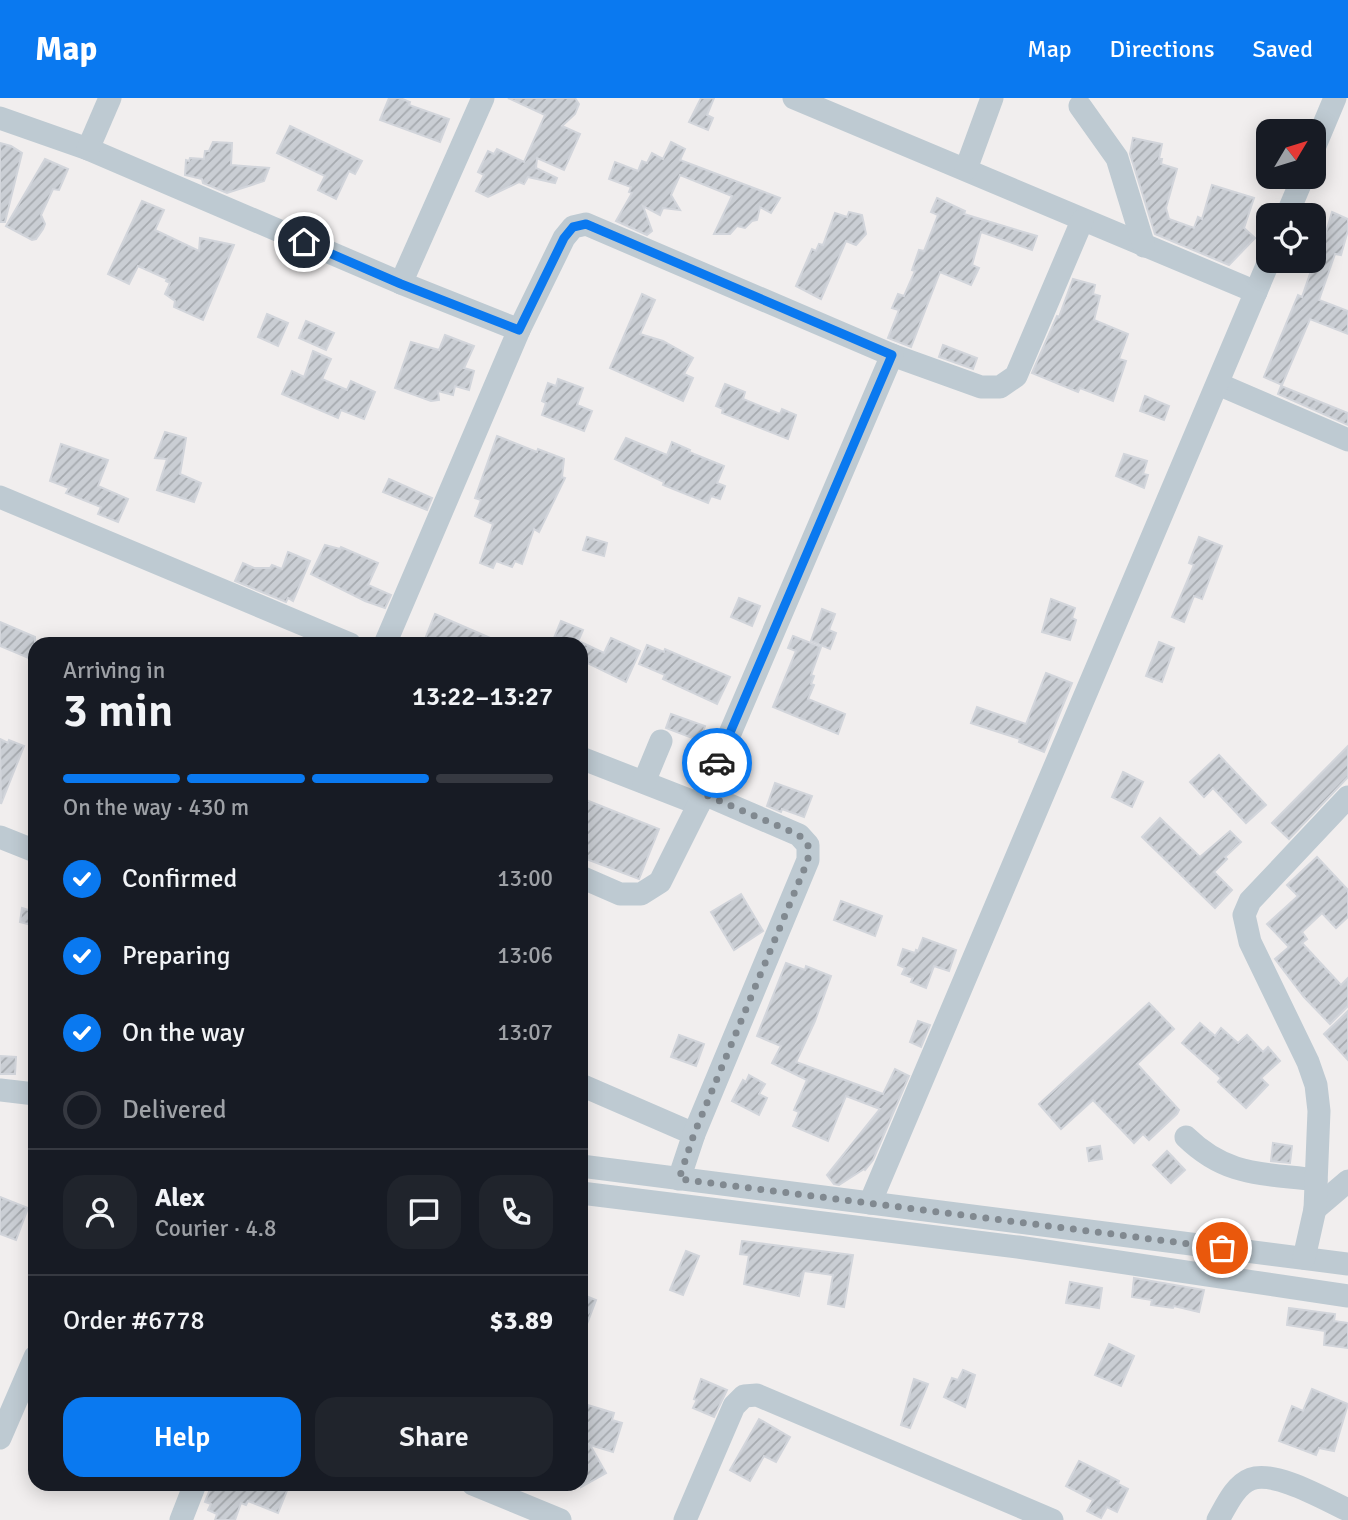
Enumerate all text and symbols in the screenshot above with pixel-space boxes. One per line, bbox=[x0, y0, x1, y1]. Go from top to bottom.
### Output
text: Map bbox=[35, 29, 97, 70]
text: Map bbox=[1027, 34, 1072, 64]
text: Directions bbox=[1110, 34, 1215, 64]
text: Saved bbox=[1253, 34, 1313, 64]
north arrow bbox=[1256, 119, 1326, 189]
map controls bbox=[1256, 119, 1326, 273]
button: locate bbox=[1256, 203, 1326, 273]
pin bbox=[274, 212, 334, 272]
icon: home bbox=[285, 223, 323, 261]
text: Arriving in bbox=[63, 656, 165, 685]
text: 13:22–13:27 bbox=[412, 681, 553, 713]
text: 3 min bbox=[63, 683, 173, 739]
courier bbox=[682, 728, 752, 798]
icon: car bbox=[698, 744, 736, 782]
text: On the way · 430 m bbox=[63, 793, 249, 822]
icon: check bbox=[63, 860, 101, 898]
text: Confirmed bbox=[122, 863, 237, 895]
text: 13:00 bbox=[497, 864, 553, 893]
icon: check bbox=[63, 937, 101, 975]
text: Preparing bbox=[122, 940, 230, 972]
text: 13:06 bbox=[497, 941, 553, 970]
icon: check bbox=[63, 1014, 101, 1052]
text: On the way bbox=[122, 1017, 245, 1049]
text: 13:07 bbox=[497, 1018, 553, 1047]
text: Delivered bbox=[122, 1094, 227, 1126]
button: person bbox=[63, 1175, 137, 1249]
button: chat bbox=[387, 1175, 461, 1249]
button: phone bbox=[479, 1175, 553, 1249]
text: Alex bbox=[155, 1182, 205, 1214]
text: Courier · 4.8 bbox=[155, 1214, 276, 1243]
pin bbox=[1192, 1218, 1252, 1278]
icon: bag bbox=[1203, 1229, 1241, 1267]
text: Order #6778 bbox=[63, 1305, 204, 1337]
text: $3.89 bbox=[489, 1305, 553, 1337]
button: Help bbox=[63, 1397, 301, 1477]
button: Share bbox=[315, 1397, 553, 1477]

